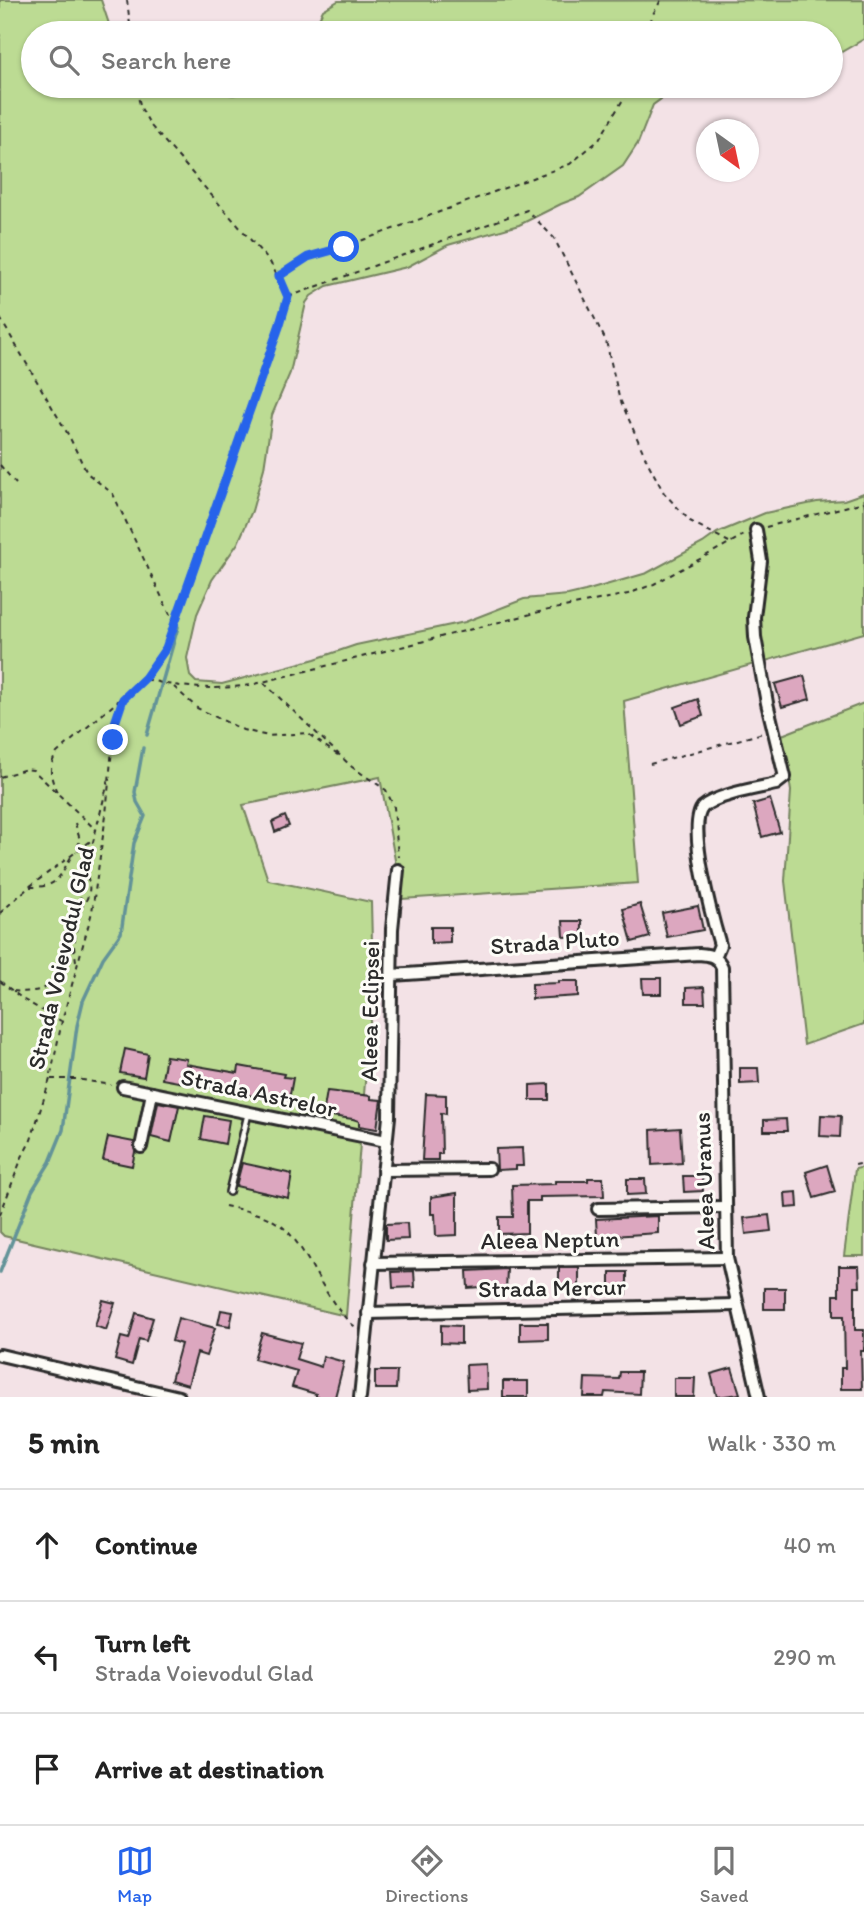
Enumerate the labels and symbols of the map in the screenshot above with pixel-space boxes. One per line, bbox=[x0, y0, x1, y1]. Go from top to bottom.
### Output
north arrow bbox=[696, 119, 759, 182]
route start bbox=[328, 231, 359, 262]
route end bbox=[97, 724, 128, 755]
street label: Strada Voievodul Glad bbox=[21, 843, 100, 1072]
street label: Strada Pluto bbox=[489, 923, 621, 960]
street label: Aleea Eclipsei bbox=[354, 940, 385, 1082]
street label: Strada Astrelor bbox=[179, 1062, 340, 1123]
street label: Aleea Uranus bbox=[687, 1112, 720, 1250]
street label: Aleea Neptun bbox=[480, 1224, 620, 1255]
street label: Strada Mercur bbox=[478, 1272, 627, 1303]

